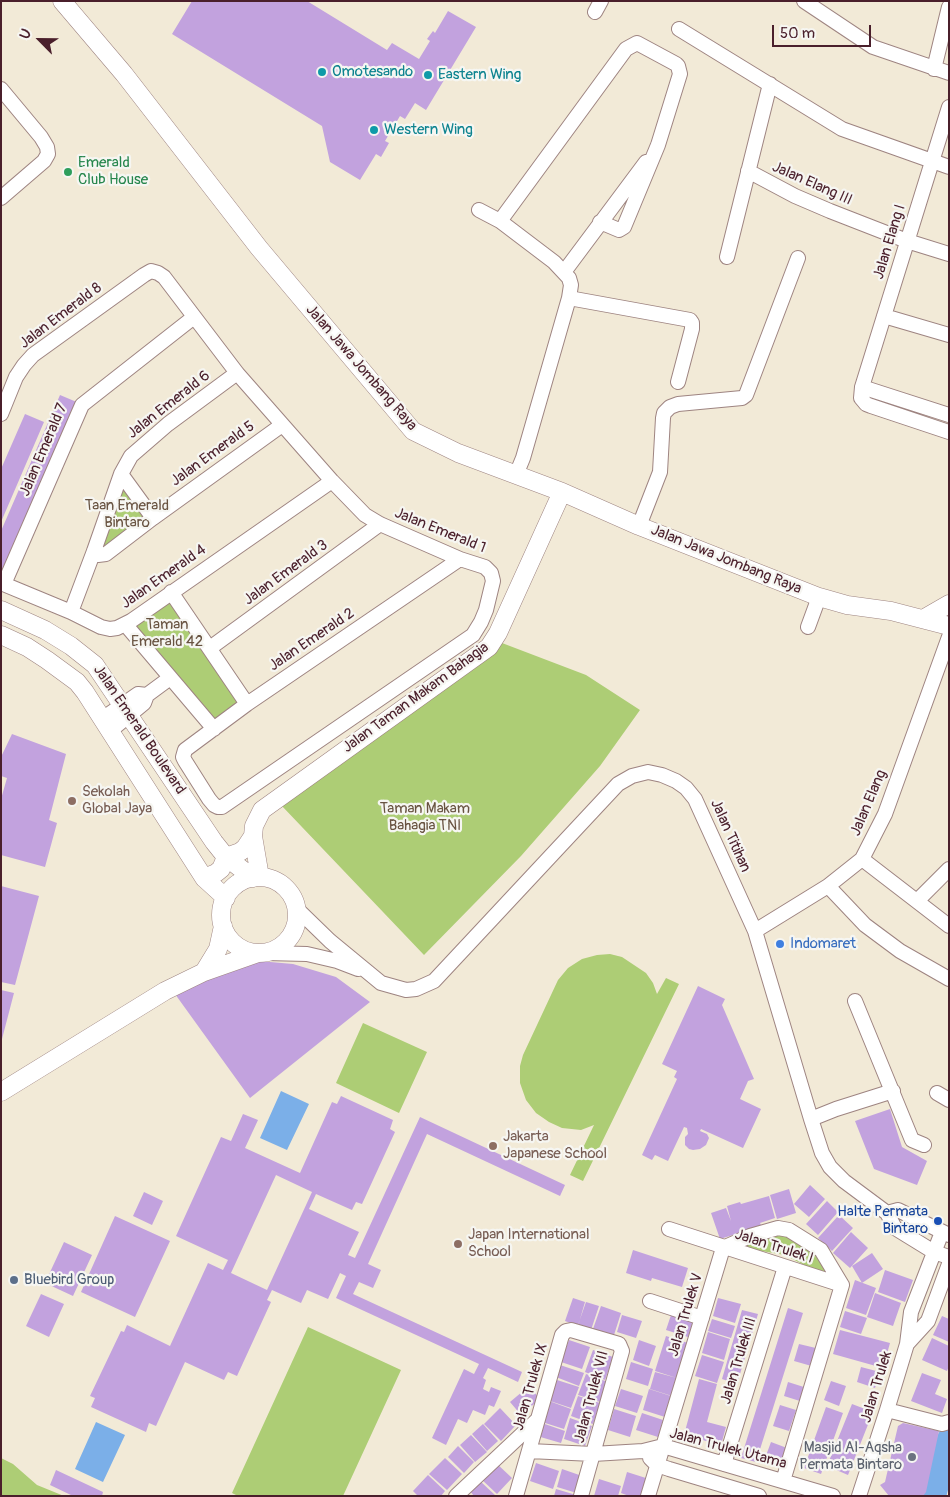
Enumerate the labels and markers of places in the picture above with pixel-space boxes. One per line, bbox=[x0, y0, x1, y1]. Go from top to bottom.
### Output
place label: Omotesando bbox=[332, 63, 413, 81]
marker: Omotesando bbox=[316, 66, 328, 78]
place label: Eastern Wing bbox=[438, 66, 521, 84]
marker: Eastern Wing bbox=[422, 69, 434, 81]
place label: Western Wing bbox=[384, 121, 473, 139]
marker: Western Wing bbox=[368, 124, 380, 136]
place label: Emerald Club House bbox=[78, 154, 148, 189]
marker: Emerald Club House bbox=[62, 166, 74, 178]
place label: Sekolah Global Jaya bbox=[82, 783, 152, 818]
marker: Sekolah Global Jaya bbox=[66, 795, 78, 807]
place label: Indomaret bbox=[790, 935, 856, 953]
marker: Indomaret bbox=[774, 938, 786, 950]
place label: Jakarta Japanese School bbox=[503, 1128, 607, 1163]
marker: Jakarta Japanese School bbox=[487, 1140, 499, 1152]
place label: Halte Permata Bintaro bbox=[837, 1203, 928, 1238]
marker: Halte Permata Bintaro bbox=[932, 1215, 944, 1227]
place label: Japan International School bbox=[468, 1226, 590, 1261]
marker: Japan International School bbox=[452, 1238, 464, 1250]
place label: Bluebird Group bbox=[24, 1271, 114, 1289]
marker: Bluebird Group bbox=[8, 1274, 20, 1286]
place label: Masjid Al-Aqsha Permata Bintaro bbox=[799, 1439, 902, 1474]
marker: Masjid Al-Aqsha Permata Bintaro bbox=[906, 1451, 918, 1463]

